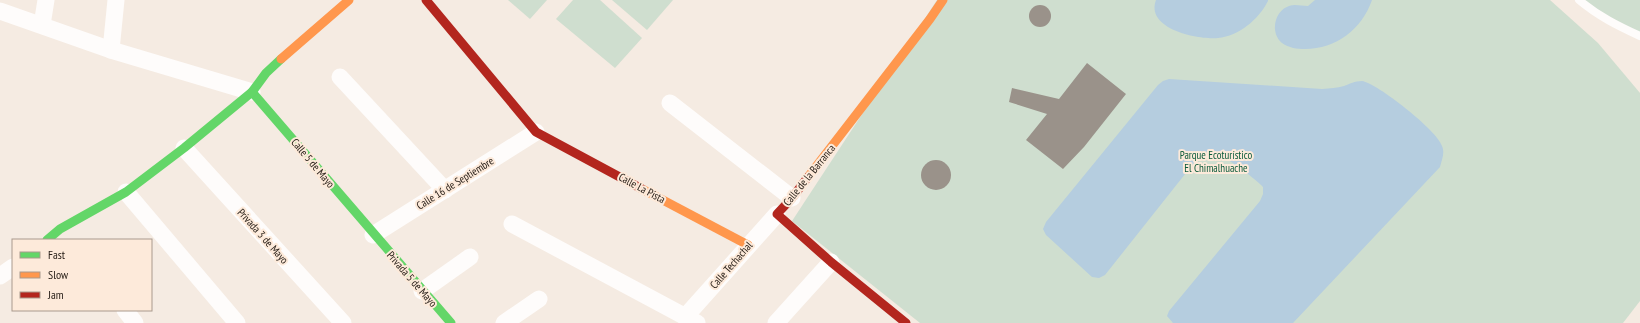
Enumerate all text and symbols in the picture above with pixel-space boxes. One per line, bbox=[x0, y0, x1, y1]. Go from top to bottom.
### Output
street label: Calle 5 de Mayo bbox=[288, 135, 338, 191]
street label: Calle de la Barranca bbox=[780, 141, 838, 209]
park label: Parque Ecoturístico El Chimalhuache bbox=[1180, 148, 1252, 175]
street label: Calle 16 de Septiembre bbox=[414, 153, 497, 212]
street label: Calle La Pista bbox=[616, 170, 668, 206]
street label: Privada 3 de Mayo bbox=[235, 206, 292, 267]
street label: Calle Techachal bbox=[707, 238, 756, 292]
legend bbox=[12, 239, 152, 311]
text: Fast bbox=[48, 247, 66, 262]
street label: Privada 5 de Mayo bbox=[384, 248, 440, 310]
text: Slow bbox=[48, 267, 69, 282]
text: Jam bbox=[47, 287, 64, 302]

